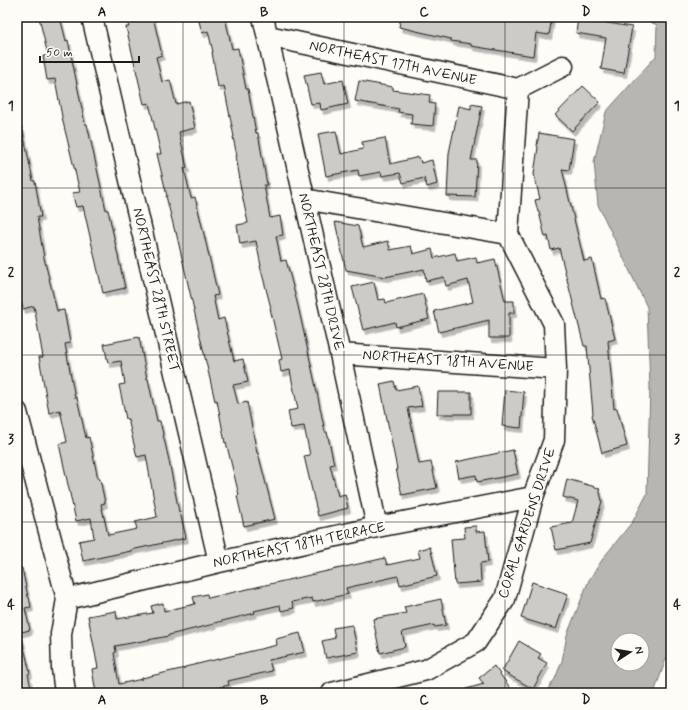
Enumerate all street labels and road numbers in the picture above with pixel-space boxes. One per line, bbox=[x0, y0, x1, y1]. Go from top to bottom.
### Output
street label: NORTHEAST 17TH AVENUE bbox=[308, 36, 478, 90]
street label: NORTHEAST 28TH DRIVE bbox=[294, 191, 348, 353]
street label: NORTHEAST 28TH STREET bbox=[128, 206, 184, 374]
street label: NORTHEAST 18TH AVENUE bbox=[362, 346, 534, 376]
street label: CORAL GARDENS DRIVE bbox=[494, 445, 560, 601]
street label: NORTHEAST 18TH TERRACE bbox=[211, 518, 387, 572]

